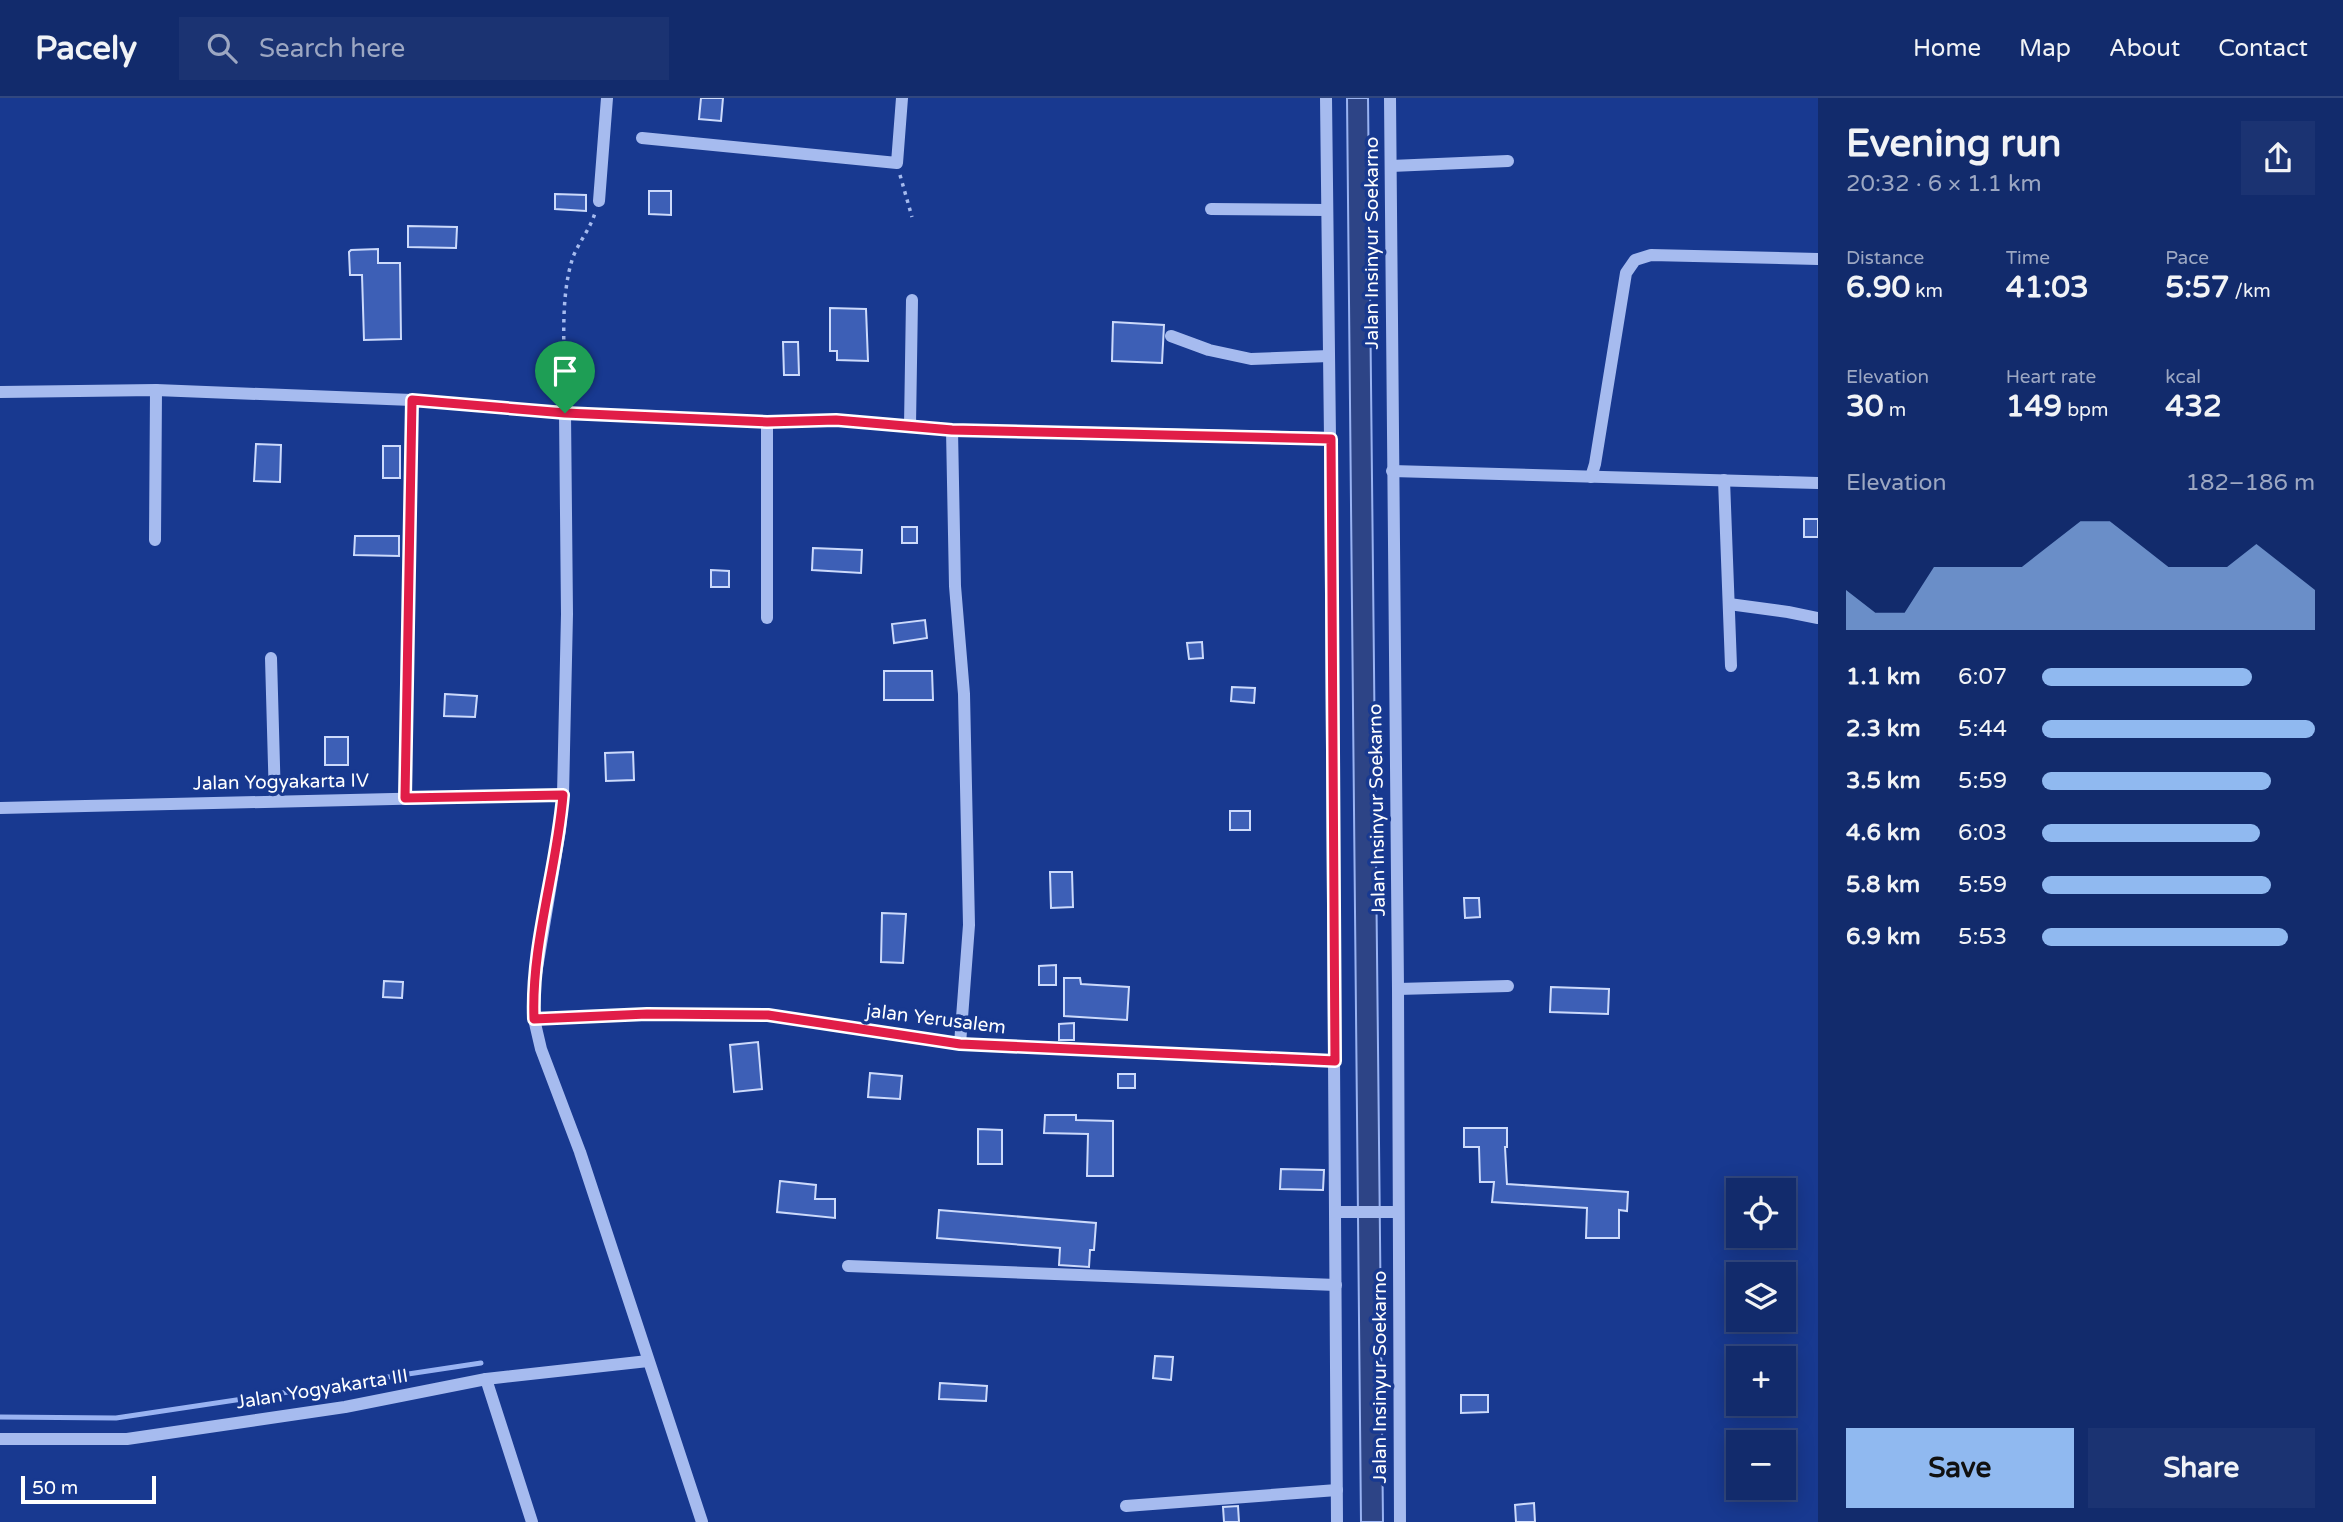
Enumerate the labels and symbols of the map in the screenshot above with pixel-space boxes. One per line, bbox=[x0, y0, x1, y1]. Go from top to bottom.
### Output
street label: Jalan Insinyur Soekarno bbox=[1361, 137, 1383, 349]
pin bbox=[535, 341, 595, 413]
street label: Jalan Insinyur Soekarno bbox=[1364, 703, 1390, 917]
street label: Jalan Yogyakarta IV bbox=[193, 769, 369, 795]
street label: jalan Yerusalem bbox=[864, 999, 1007, 1038]
street label: Jalan Insinyur Soekarno bbox=[1369, 1271, 1391, 1483]
street label: Jalan Yogyakarta III bbox=[234, 1365, 410, 1413]
scale bar bbox=[21, 1473, 156, 1505]

